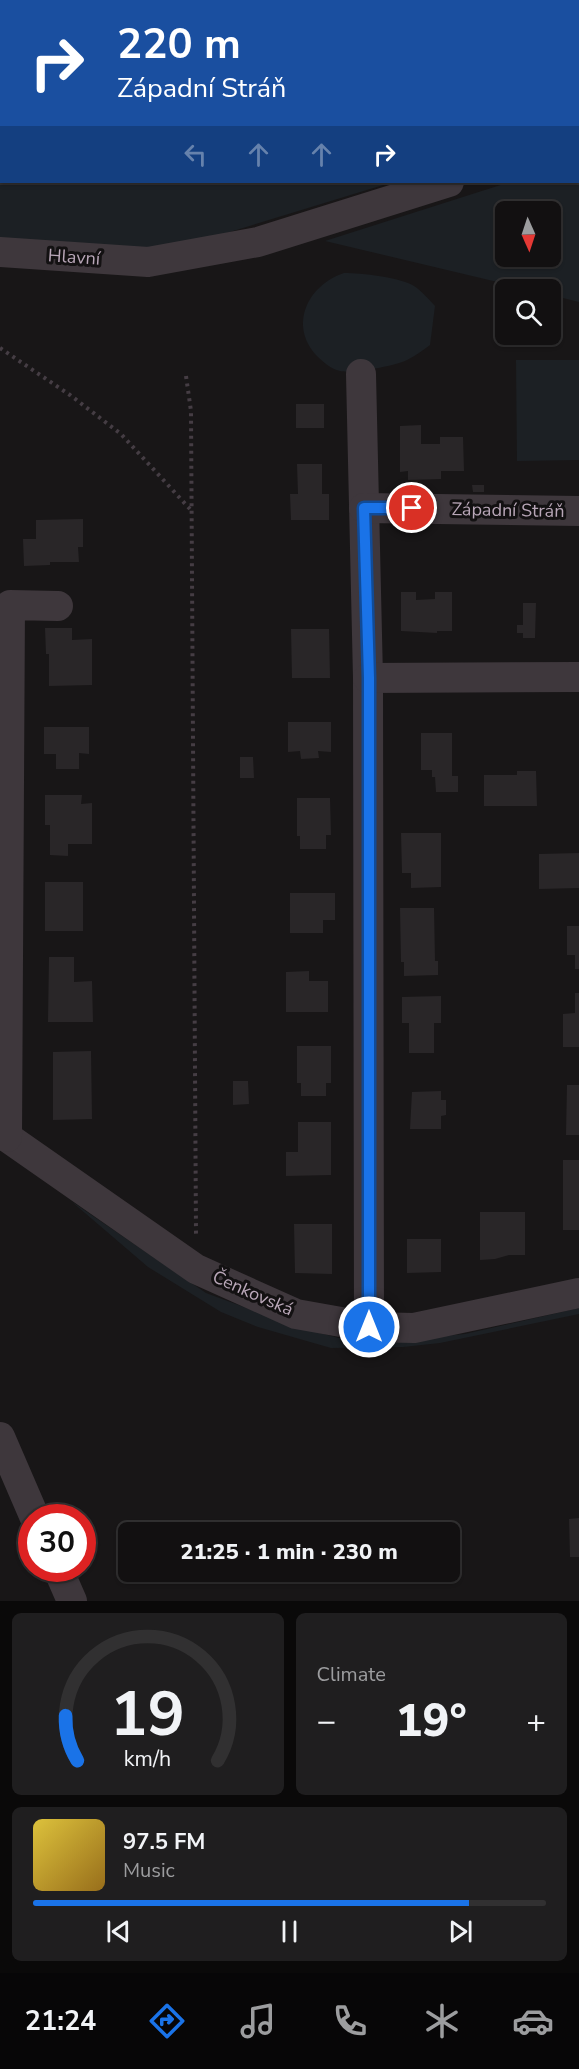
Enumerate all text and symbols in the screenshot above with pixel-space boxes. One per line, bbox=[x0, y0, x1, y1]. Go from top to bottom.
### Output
text: 220 m bbox=[117, 16, 241, 73]
icon: right bbox=[18, 24, 96, 102]
text: Západní Stráň bbox=[117, 70, 286, 107]
icon: left bbox=[179, 138, 212, 171]
icon: ahead bbox=[242, 138, 275, 171]
icon: ahead bbox=[305, 138, 338, 171]
icon: right bbox=[368, 138, 401, 171]
north arrow bbox=[495, 201, 561, 267]
map controls bbox=[495, 201, 561, 345]
street label: Hlavní bbox=[47, 243, 102, 271]
button: search bbox=[495, 279, 561, 345]
pin bbox=[386, 482, 437, 533]
icon: arrive bbox=[395, 491, 428, 524]
street label: Západní Stráň bbox=[451, 497, 565, 523]
street label: Čenkovská bbox=[209, 1265, 297, 1321]
position arrow bbox=[337, 1295, 401, 1359]
speed limit sign: 30 bbox=[18, 1504, 96, 1582]
text: 21:25 · 1 min · 230 m bbox=[180, 1537, 398, 1567]
text: Climate bbox=[317, 1661, 386, 1688]
text: 19 bbox=[110, 1672, 185, 1757]
text: 19° bbox=[396, 1691, 467, 1752]
text: − bbox=[317, 1699, 336, 1744]
text: + bbox=[526, 1699, 546, 1744]
text: km/h bbox=[124, 1744, 171, 1774]
text: 97.5 FM bbox=[123, 1827, 205, 1857]
text: Music bbox=[123, 1857, 175, 1884]
icon: previous bbox=[102, 1915, 135, 1948]
icon: pause bbox=[273, 1915, 306, 1948]
icon: next bbox=[444, 1915, 477, 1948]
icon: directions bbox=[146, 2000, 188, 2042]
icon: music bbox=[237, 2000, 279, 2042]
icon: phone bbox=[329, 2000, 371, 2042]
icon: climate bbox=[421, 2000, 463, 2042]
icon: car bbox=[512, 2000, 554, 2042]
text: 21:24 bbox=[25, 2003, 96, 2040]

